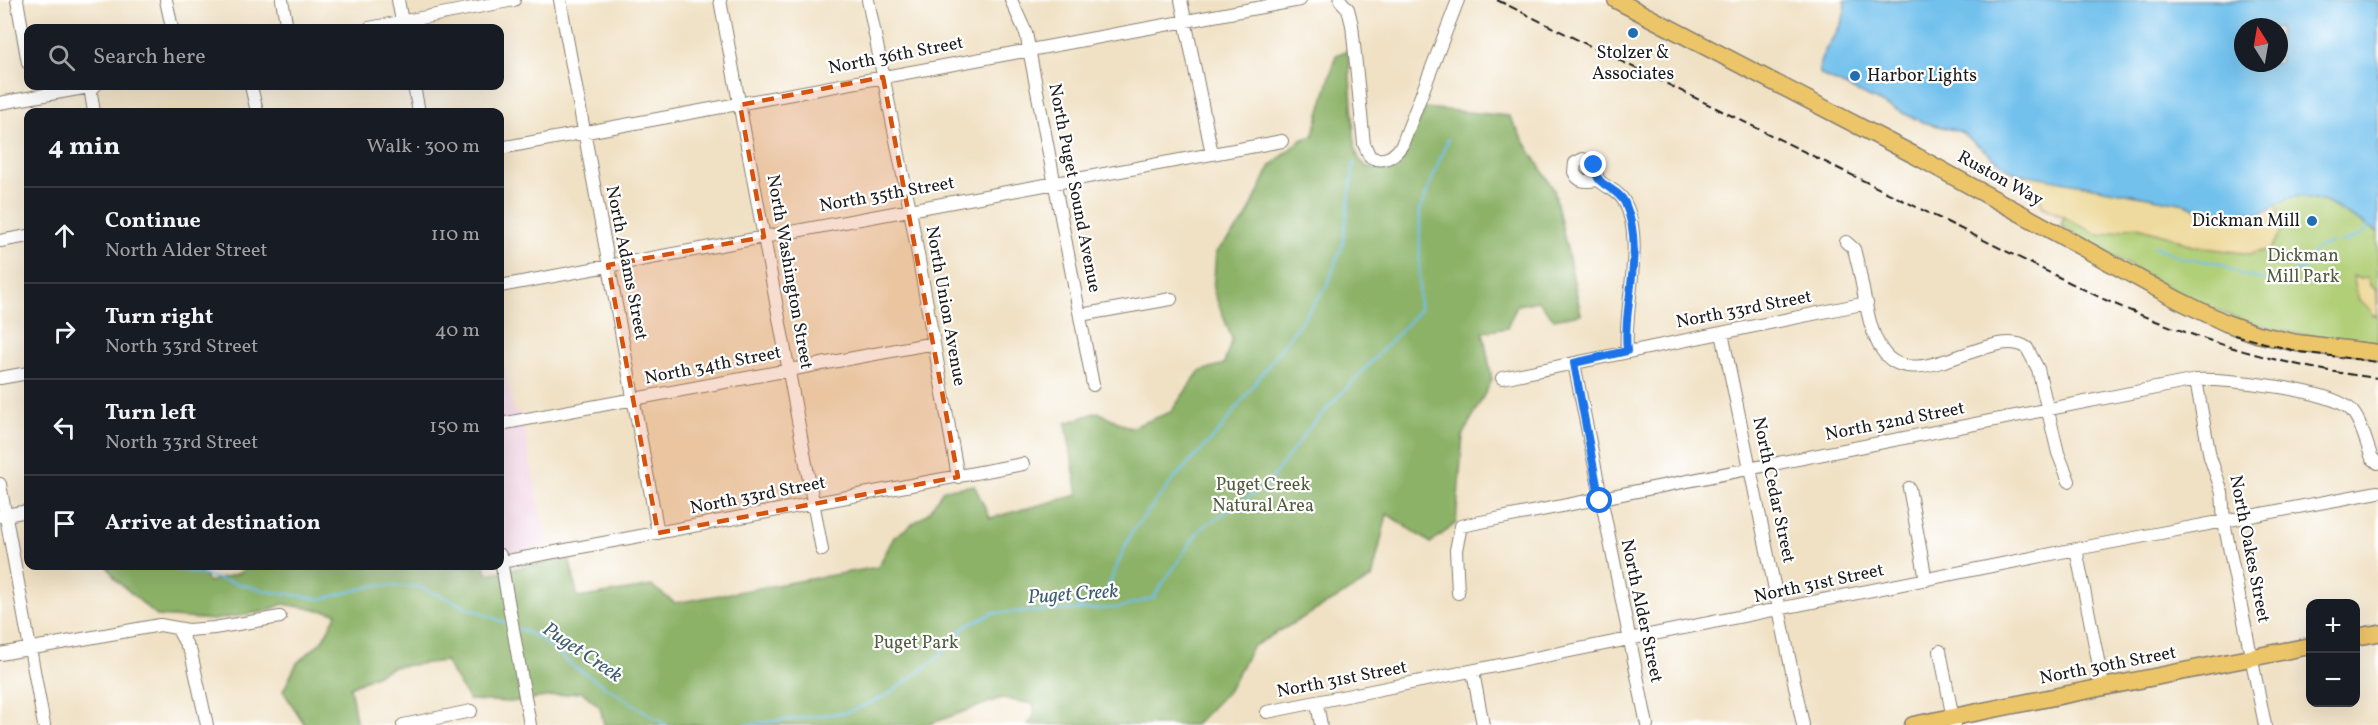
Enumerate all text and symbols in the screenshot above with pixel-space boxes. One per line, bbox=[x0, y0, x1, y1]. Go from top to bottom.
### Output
north arrow bbox=[2234, 18, 2288, 72]
search box bbox=[24, 24, 504, 90]
marker: Stolzer & Associates bbox=[1626, 26, 1640, 40]
street label: North 36th Street bbox=[826, 31, 966, 81]
icon: search bbox=[45, 41, 78, 74]
place label: Stolzer & Associates bbox=[1592, 41, 1674, 87]
text: Search here bbox=[93, 42, 206, 73]
place label: Harbor Lights bbox=[1867, 64, 1977, 89]
marker: Harbor Lights bbox=[1848, 69, 1862, 83]
street label: North Puget Sound Avenue bbox=[1041, 81, 1107, 295]
text: 4 min bbox=[48, 129, 120, 165]
text: Walk · 300 m bbox=[367, 133, 480, 161]
street label: Ruston Way bbox=[1953, 145, 2048, 213]
route end bbox=[1580, 151, 1606, 177]
street label: North 35th Street bbox=[817, 171, 957, 219]
street label: North Washington Street bbox=[760, 173, 818, 371]
street label: North Adams Street bbox=[599, 184, 653, 342]
text: Continue bbox=[105, 206, 201, 237]
place label: Dickman Mill bbox=[2192, 209, 2300, 234]
marker: Dickman Mill bbox=[2305, 214, 2319, 228]
icon: ahead bbox=[48, 219, 81, 252]
text: 110 m bbox=[431, 221, 480, 249]
street label: North Union Avenue bbox=[919, 224, 971, 388]
text: North Alder Street bbox=[105, 237, 267, 265]
park label: Dickman Mill Park bbox=[2266, 244, 2340, 290]
street label: North 33rd Street bbox=[1674, 285, 1814, 335]
text: Turn right bbox=[105, 302, 213, 333]
icon: right bbox=[48, 315, 81, 348]
text: 40 m bbox=[435, 317, 480, 345]
text: North 33rd Street bbox=[105, 333, 258, 361]
street label: North 34th Street bbox=[642, 340, 784, 392]
street label: North 32nd Street bbox=[1823, 396, 1967, 448]
text: Turn left bbox=[105, 398, 196, 429]
icon: left bbox=[48, 411, 81, 444]
text: 150 m bbox=[429, 413, 480, 441]
street label: North Cedar Street bbox=[1745, 415, 1801, 565]
text: North 33rd Street bbox=[105, 429, 258, 457]
street label: North 33rd Street bbox=[688, 471, 828, 521]
park label: Puget Creek Natural Area bbox=[1212, 473, 1314, 519]
street label: North Oakes Street bbox=[2222, 473, 2276, 625]
route start bbox=[1586, 487, 1612, 513]
icon: arrive bbox=[48, 507, 81, 540]
text: Arrive at destination bbox=[105, 508, 321, 539]
street label: North Alder Street bbox=[1614, 537, 1668, 685]
street label: North 31st Street bbox=[1752, 558, 1886, 610]
water label: Puget Creek bbox=[1027, 578, 1119, 612]
map controls bbox=[2306, 599, 2360, 707]
button: + bbox=[2306, 599, 2360, 653]
water label: Puget Creek bbox=[536, 616, 628, 690]
park label: Puget Park bbox=[873, 631, 959, 656]
street label: North 30th Street bbox=[2038, 641, 2178, 691]
button: − bbox=[2306, 653, 2360, 707]
street label: North 31st Street bbox=[1275, 655, 1409, 705]

